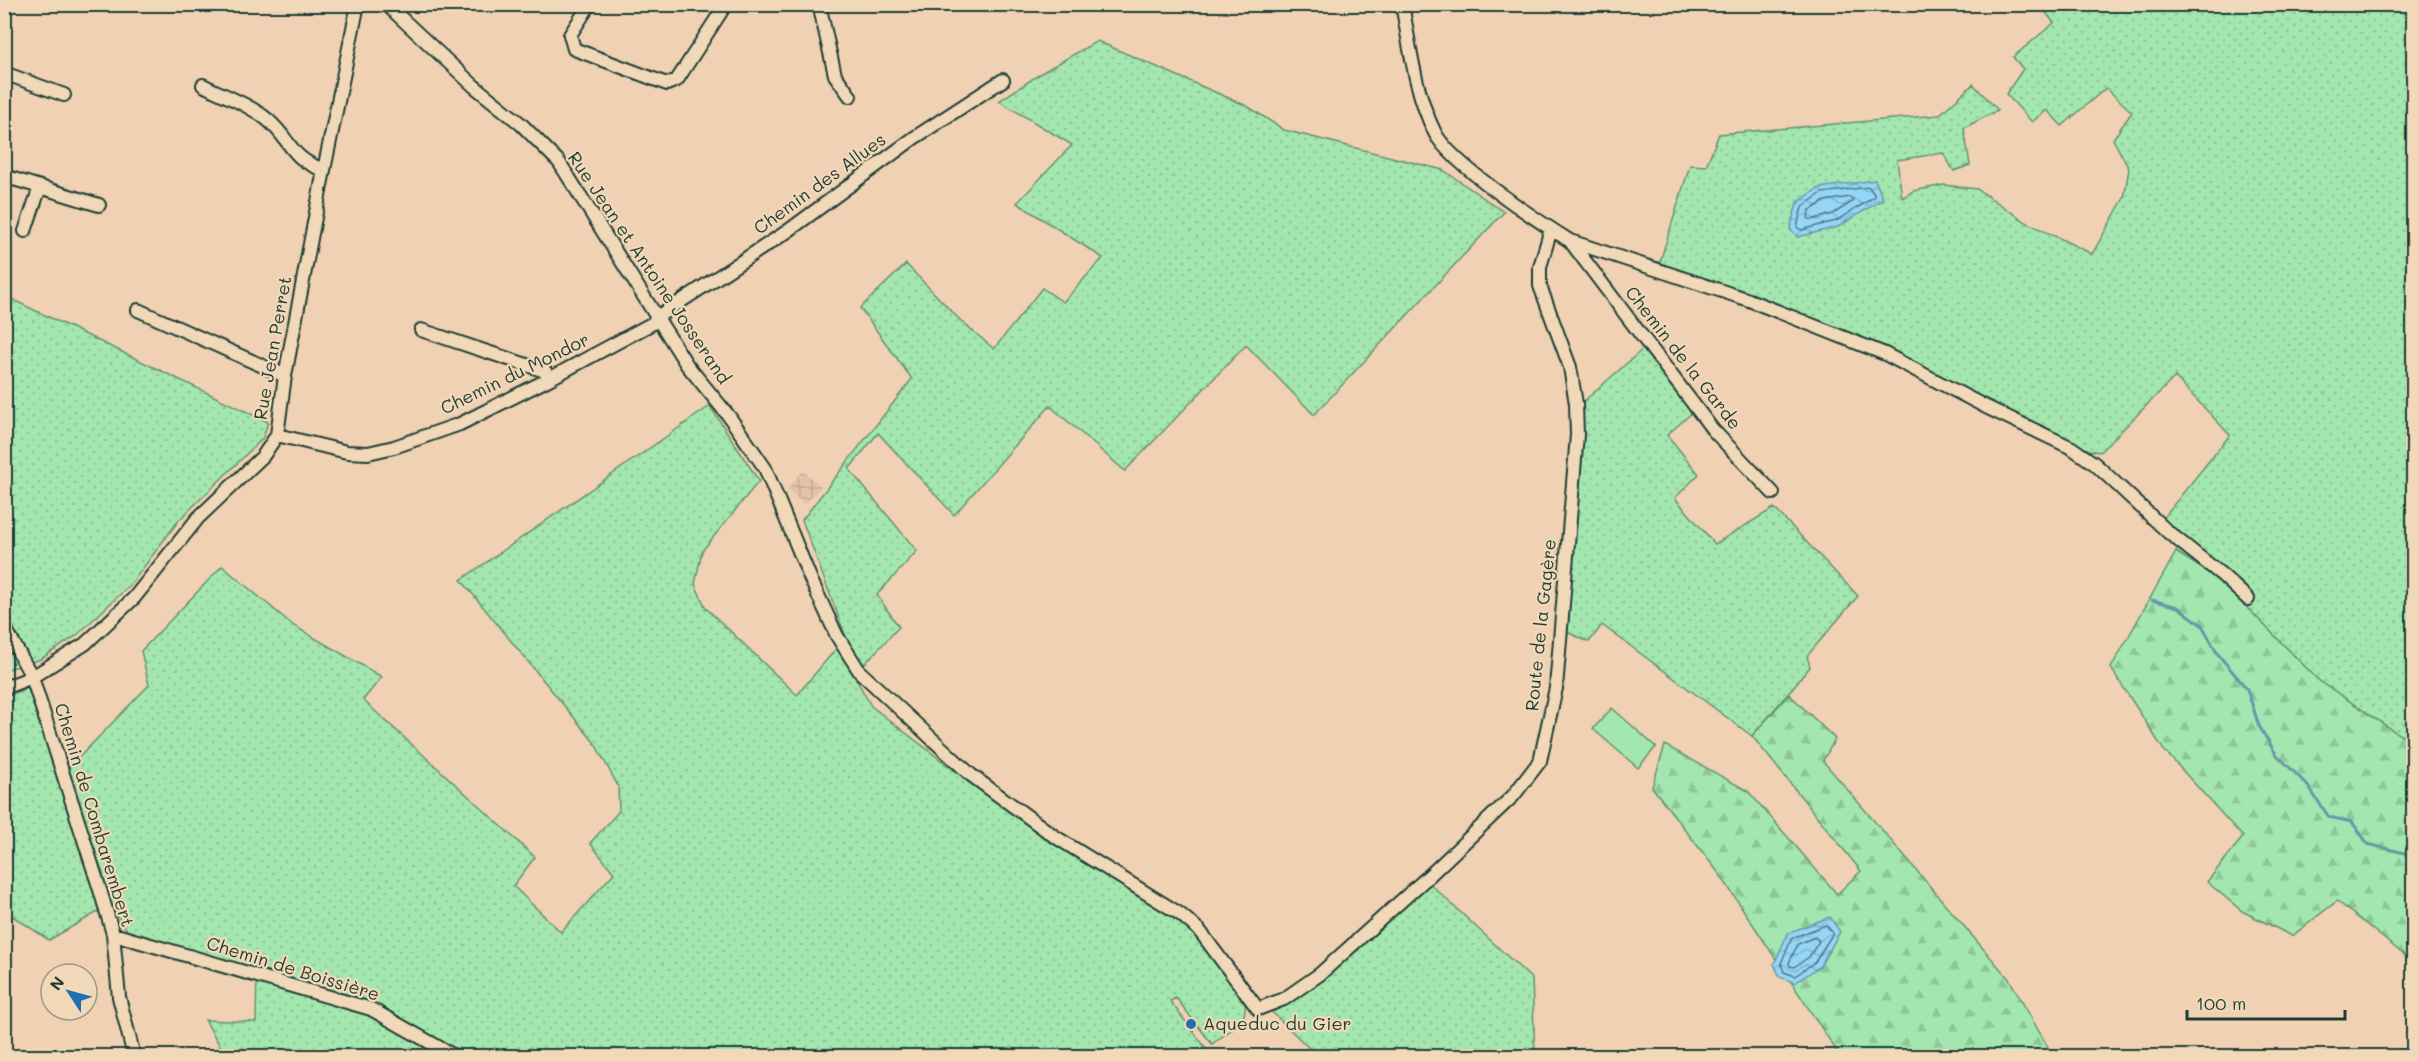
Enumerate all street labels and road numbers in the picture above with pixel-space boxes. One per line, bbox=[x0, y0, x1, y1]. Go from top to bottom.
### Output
street label: Chemin des Allues bbox=[748, 127, 890, 239]
street label: Rue Jean et Antoine Josserand bbox=[563, 147, 737, 388]
street label: Rue Jean Perret bbox=[248, 274, 296, 422]
street label: Chemin de la Garde bbox=[1620, 281, 1747, 434]
street label: Chemin du Mondor bbox=[436, 327, 593, 420]
street label: Route de la Gagère bbox=[1519, 538, 1561, 712]
street label: Chemin de Combarembert bbox=[49, 700, 140, 929]
street label: Chemin de Boissière bbox=[204, 930, 383, 1006]

